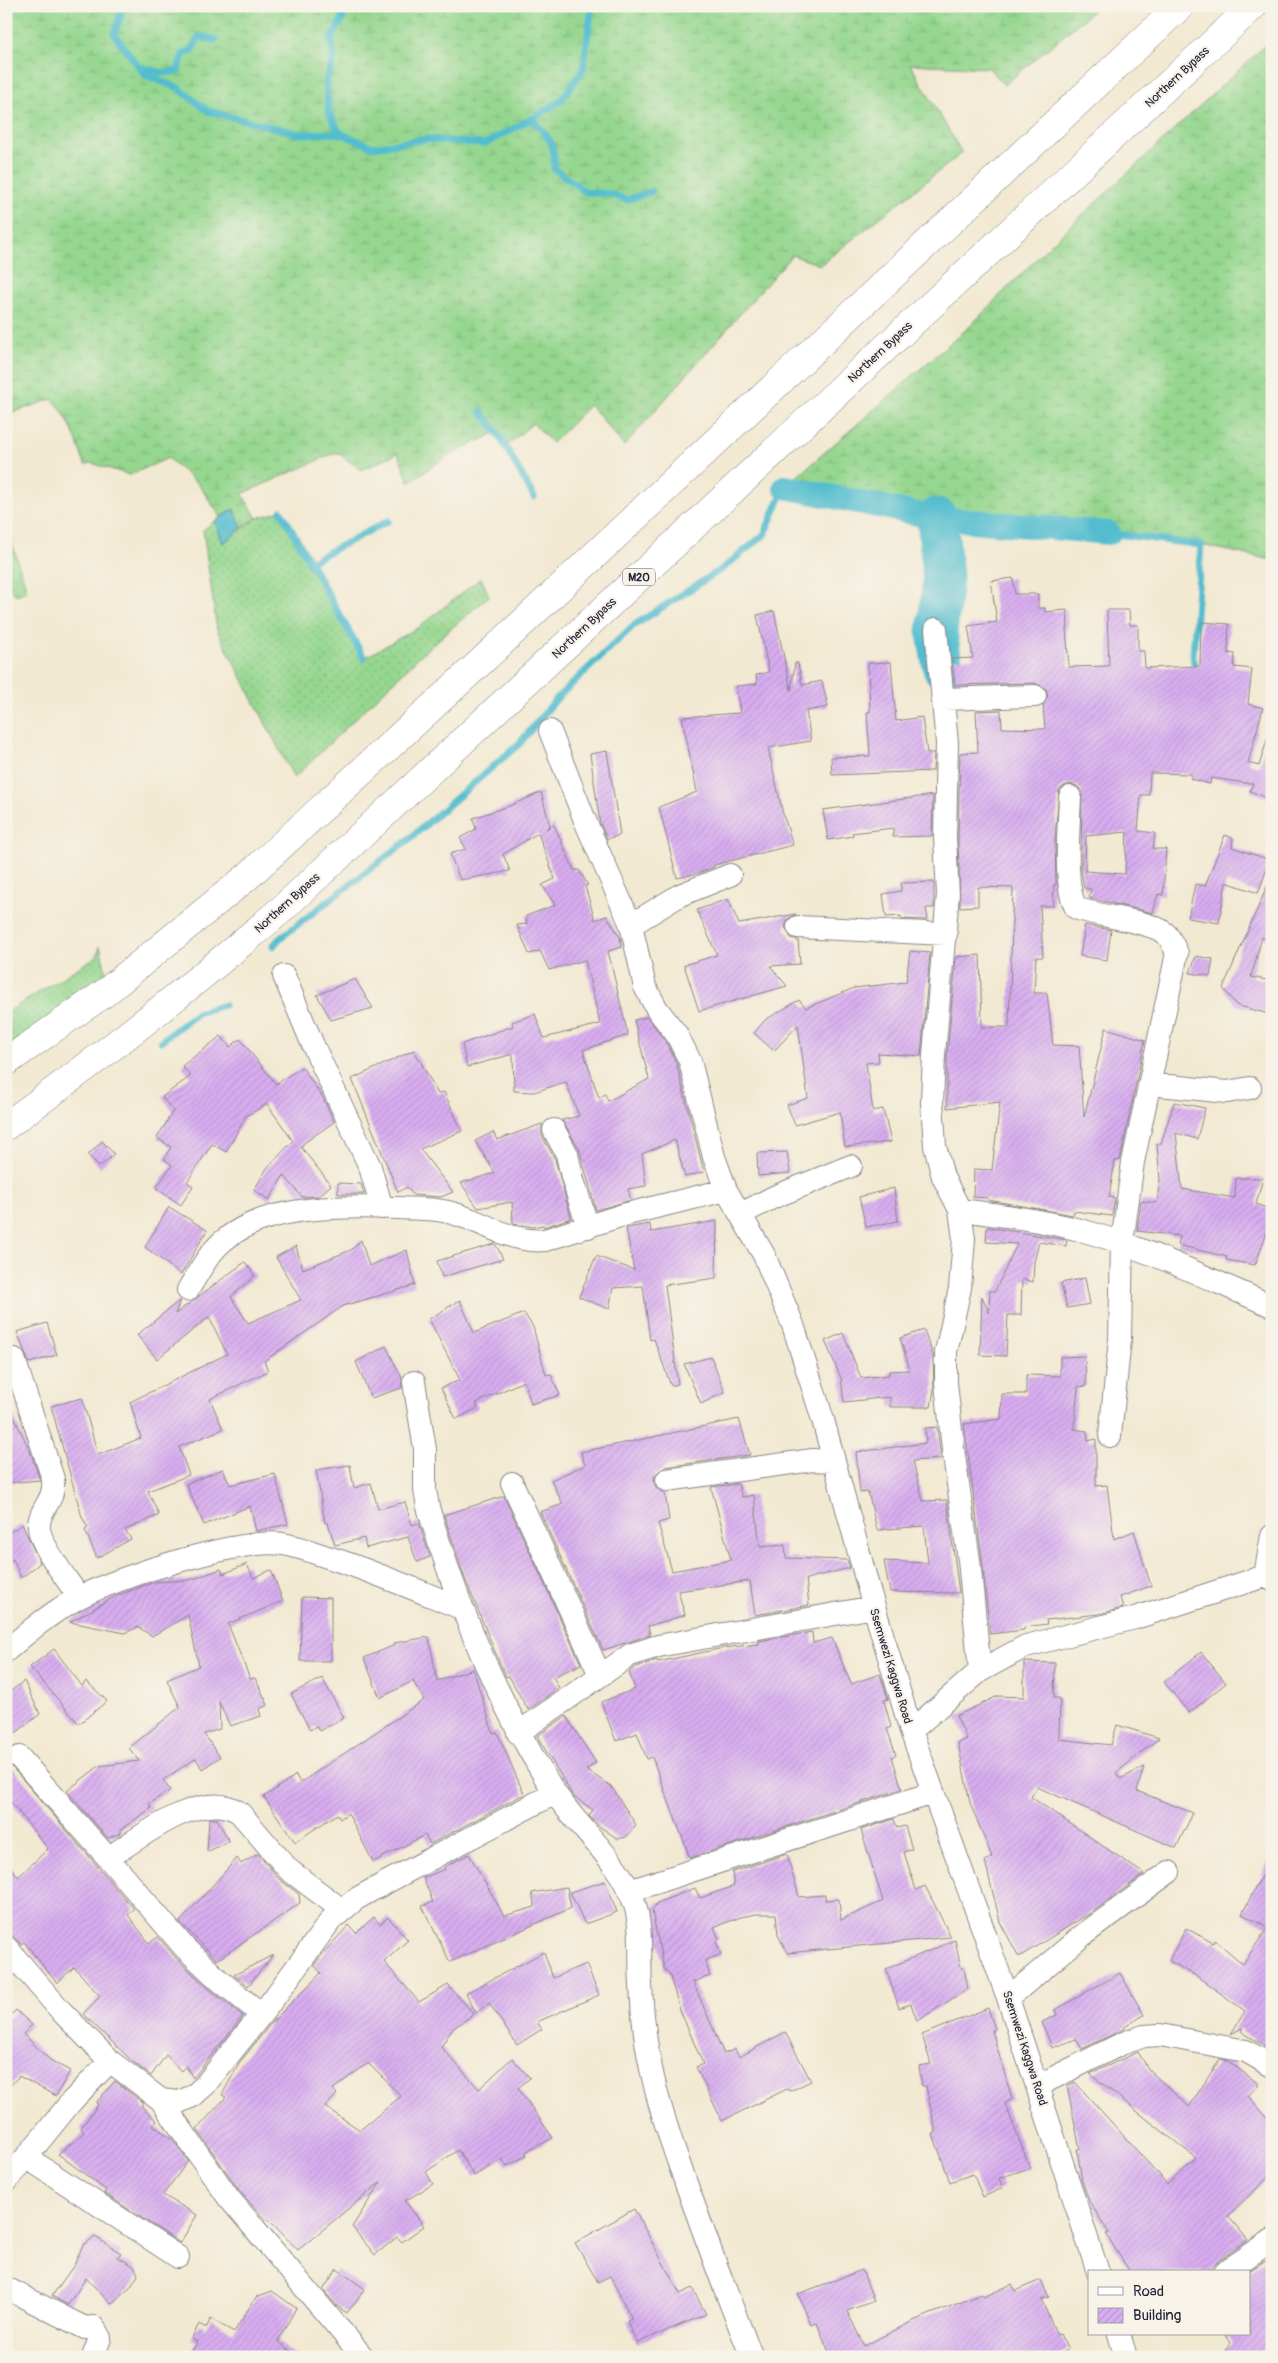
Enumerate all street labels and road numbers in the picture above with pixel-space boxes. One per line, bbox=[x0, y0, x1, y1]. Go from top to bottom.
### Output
street label: Northern Bypass bbox=[1142, 43, 1213, 111]
street label: Northern Bypass bbox=[845, 318, 916, 386]
road number: M20 bbox=[623, 568, 655, 586]
street label: Northern Bypass bbox=[549, 594, 620, 662]
street label: Northern Bypass bbox=[252, 870, 324, 937]
street label: Ssemwezi Kaggwa Road bbox=[866, 1607, 915, 1726]
street label: Ssemwezi Kaggwa Road bbox=[999, 1989, 1050, 2108]

